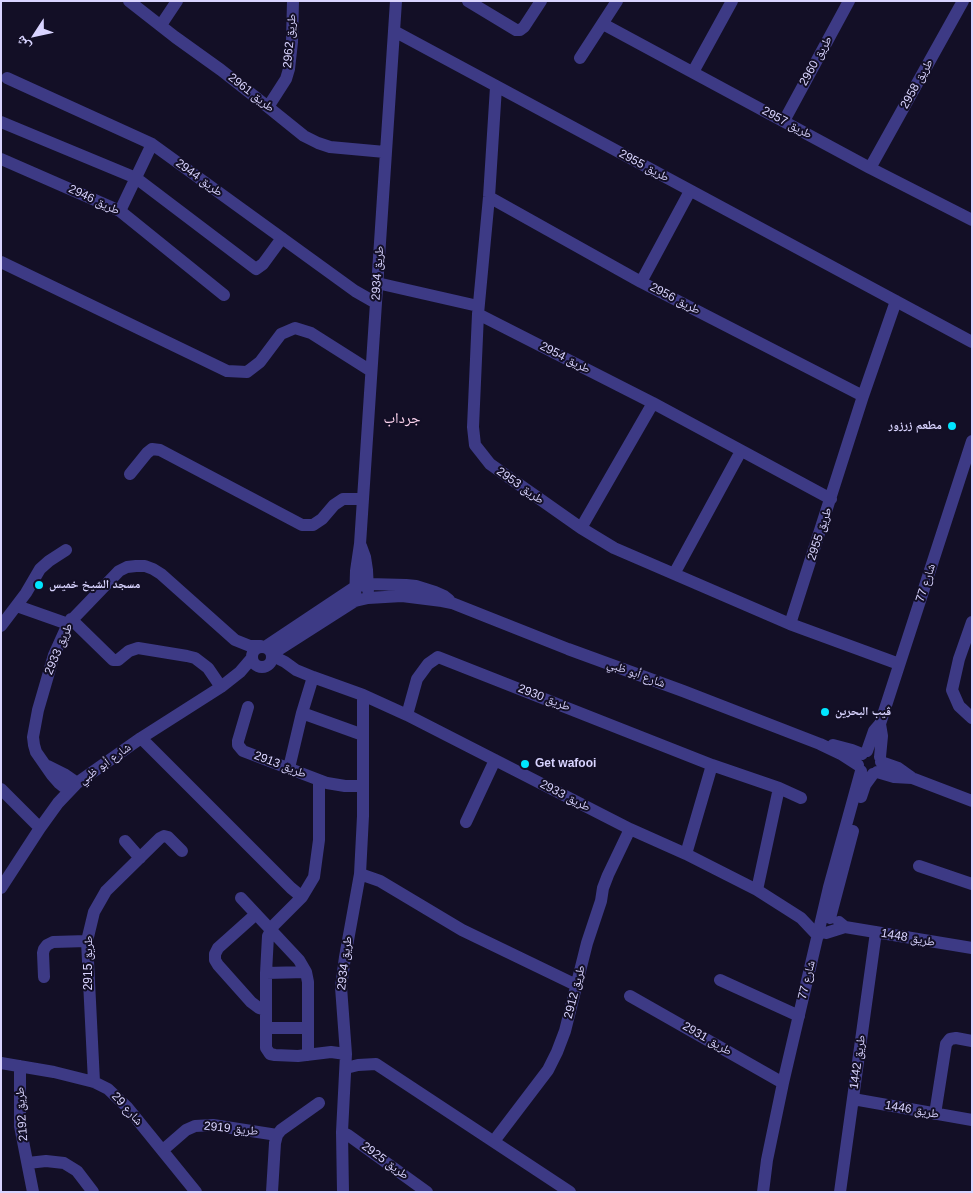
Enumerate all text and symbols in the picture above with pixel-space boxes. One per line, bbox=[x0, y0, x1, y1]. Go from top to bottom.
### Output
north arrow bbox=[10, 10, 60, 60]
street label: طريق 2962 bbox=[280, 13, 300, 69]
text: ش bbox=[12, 33, 34, 54]
street label: طريق 2960 bbox=[796, 34, 836, 88]
street label: طريق 2958 bbox=[897, 57, 937, 111]
street label: طريق 2961 bbox=[225, 71, 277, 115]
street label: طريق 2957 bbox=[760, 104, 814, 142]
street label: طريق 2955 bbox=[617, 147, 671, 185]
street label: طريق 2944 bbox=[173, 156, 225, 200]
street label: طريق 2946 bbox=[66, 182, 122, 218]
street label: طريق 2934 bbox=[369, 245, 387, 301]
street label: طريق 2956 bbox=[647, 280, 703, 318]
street label: طريق 2954 bbox=[537, 339, 593, 377]
district label: جرداب bbox=[384, 410, 420, 428]
place label: مطعم زرزور bbox=[888, 419, 942, 433]
marker: مطعم زرزور bbox=[946, 420, 958, 432]
street label: طريق 2953 bbox=[494, 464, 546, 508]
street label: طريق 2955 bbox=[805, 506, 835, 562]
street label: شارع 77 bbox=[913, 562, 939, 604]
place label: مسجد الشيخ خميس bbox=[49, 578, 140, 592]
marker: مسجد الشيخ خميس bbox=[33, 579, 45, 591]
street label: طريق 2933 bbox=[42, 621, 76, 677]
street label: شارع أبو ظبي bbox=[605, 657, 667, 691]
street label: طريق 2930 bbox=[516, 681, 572, 715]
place label: ڤيب البحرين bbox=[835, 705, 891, 719]
marker: ڤيب البحرين bbox=[819, 706, 831, 718]
street label: شارع أبو ظبي bbox=[76, 740, 134, 788]
street label: طريق 2913 bbox=[252, 748, 308, 782]
place label: Get wafooi bbox=[535, 757, 596, 771]
marker: Get wafooi bbox=[519, 758, 531, 770]
street label: طريق 2933 bbox=[537, 777, 593, 815]
street label: طريق 1448 bbox=[880, 926, 936, 950]
street label: طريق 2934 bbox=[335, 935, 355, 991]
street label: طريق 2915 bbox=[82, 936, 96, 990]
street label: شارع 77 bbox=[795, 959, 819, 1001]
street label: طريق 2912 bbox=[561, 964, 589, 1020]
street label: طريق 2931 bbox=[680, 1019, 734, 1059]
street label: طريق 1442 bbox=[847, 1034, 869, 1090]
street label: طريق 2192 bbox=[13, 1086, 31, 1142]
street label: شارع 29 bbox=[108, 1090, 146, 1128]
street label: طريق 1446 bbox=[884, 1098, 940, 1122]
street label: طريق 2919 bbox=[203, 1119, 259, 1139]
street label: طريق 2925 bbox=[359, 1139, 411, 1183]

